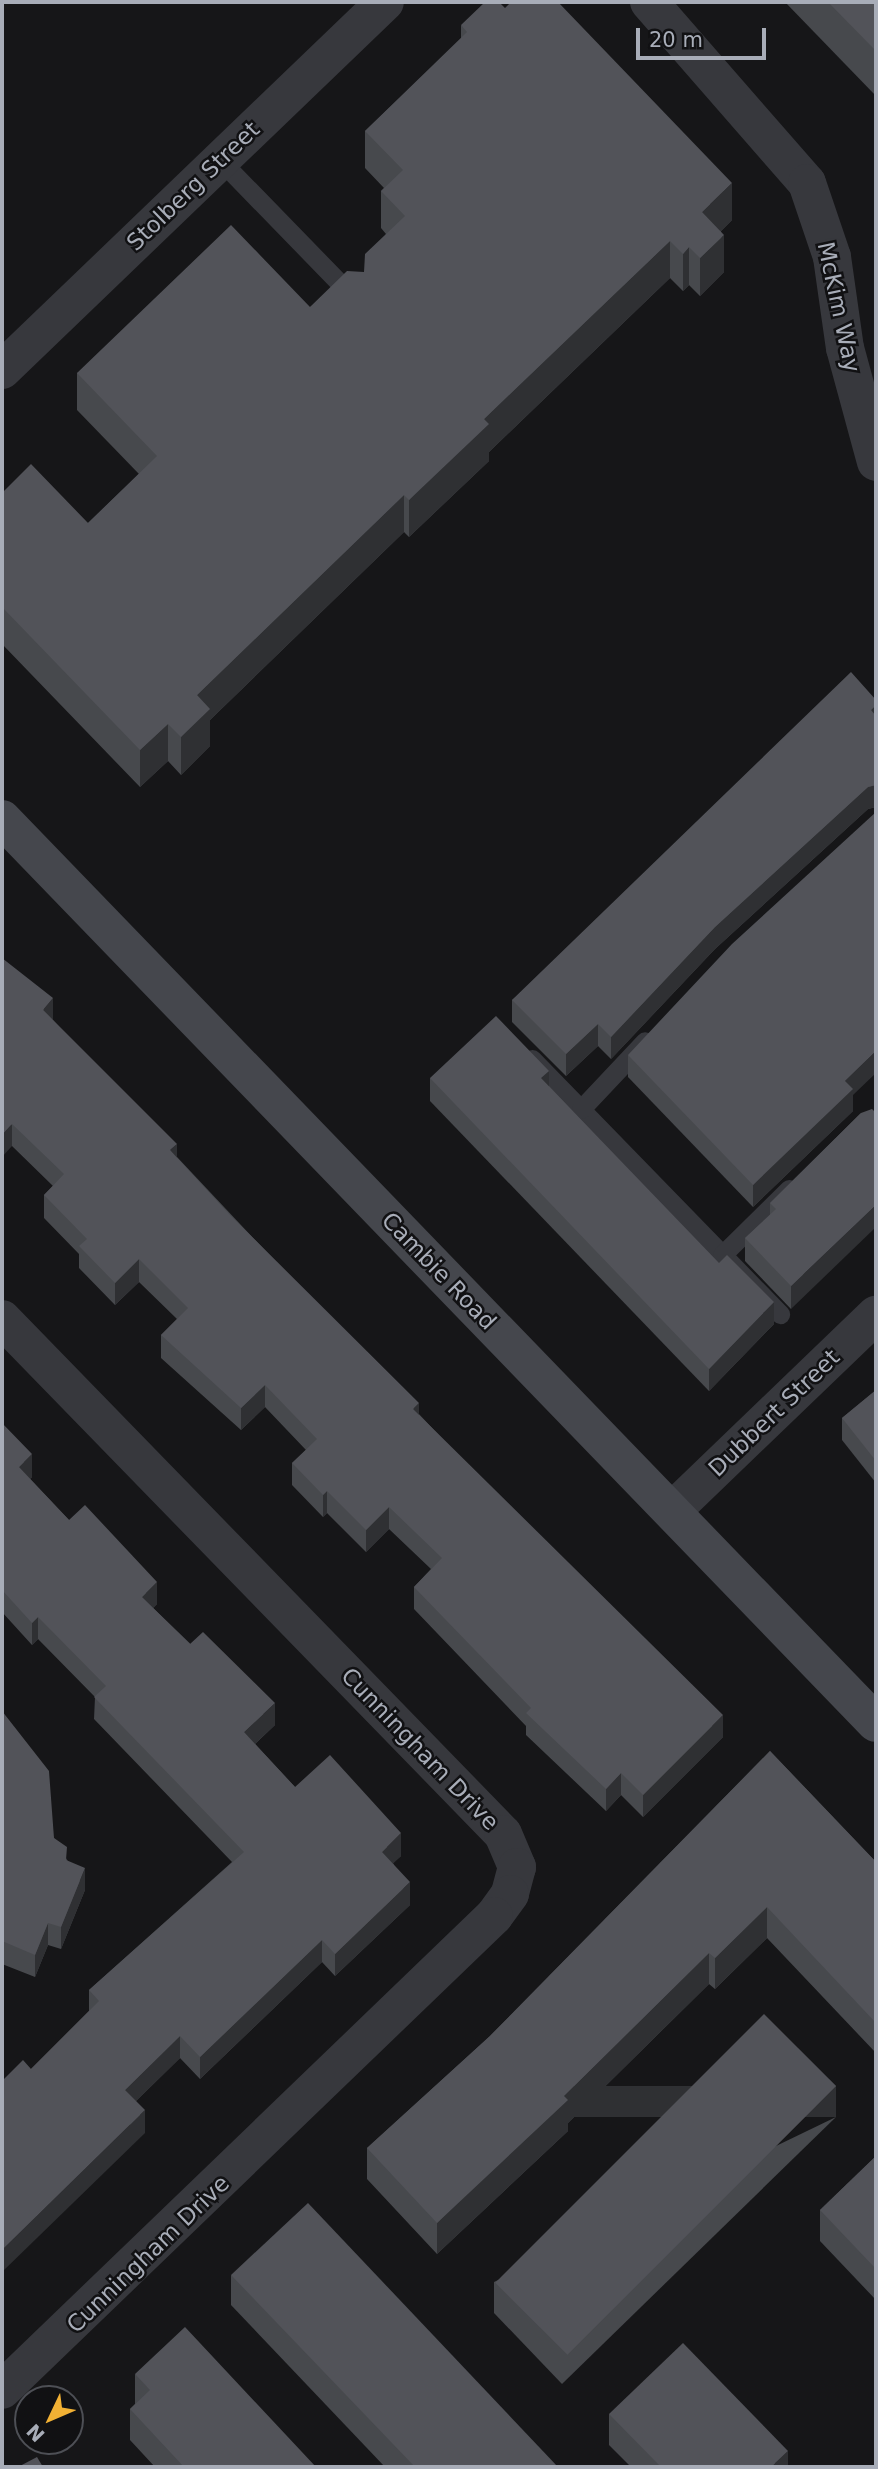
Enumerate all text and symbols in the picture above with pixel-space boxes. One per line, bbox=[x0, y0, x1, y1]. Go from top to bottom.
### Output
scale bar bbox=[640, 14, 770, 58]
text: 20 m bbox=[649, 28, 703, 52]
street label: Stolberg Street bbox=[121, 116, 265, 256]
street label: McKim Way bbox=[812, 239, 866, 375]
street label: Cambie Road bbox=[376, 1206, 502, 1336]
street label: Dubbert Street bbox=[703, 1344, 845, 1482]
street label: Cunningham Drive bbox=[335, 1662, 505, 1836]
street label: Cunningham Drive bbox=[61, 2169, 235, 2339]
north arrow bbox=[14, 2385, 84, 2455]
text: N bbox=[22, 2420, 49, 2447]

